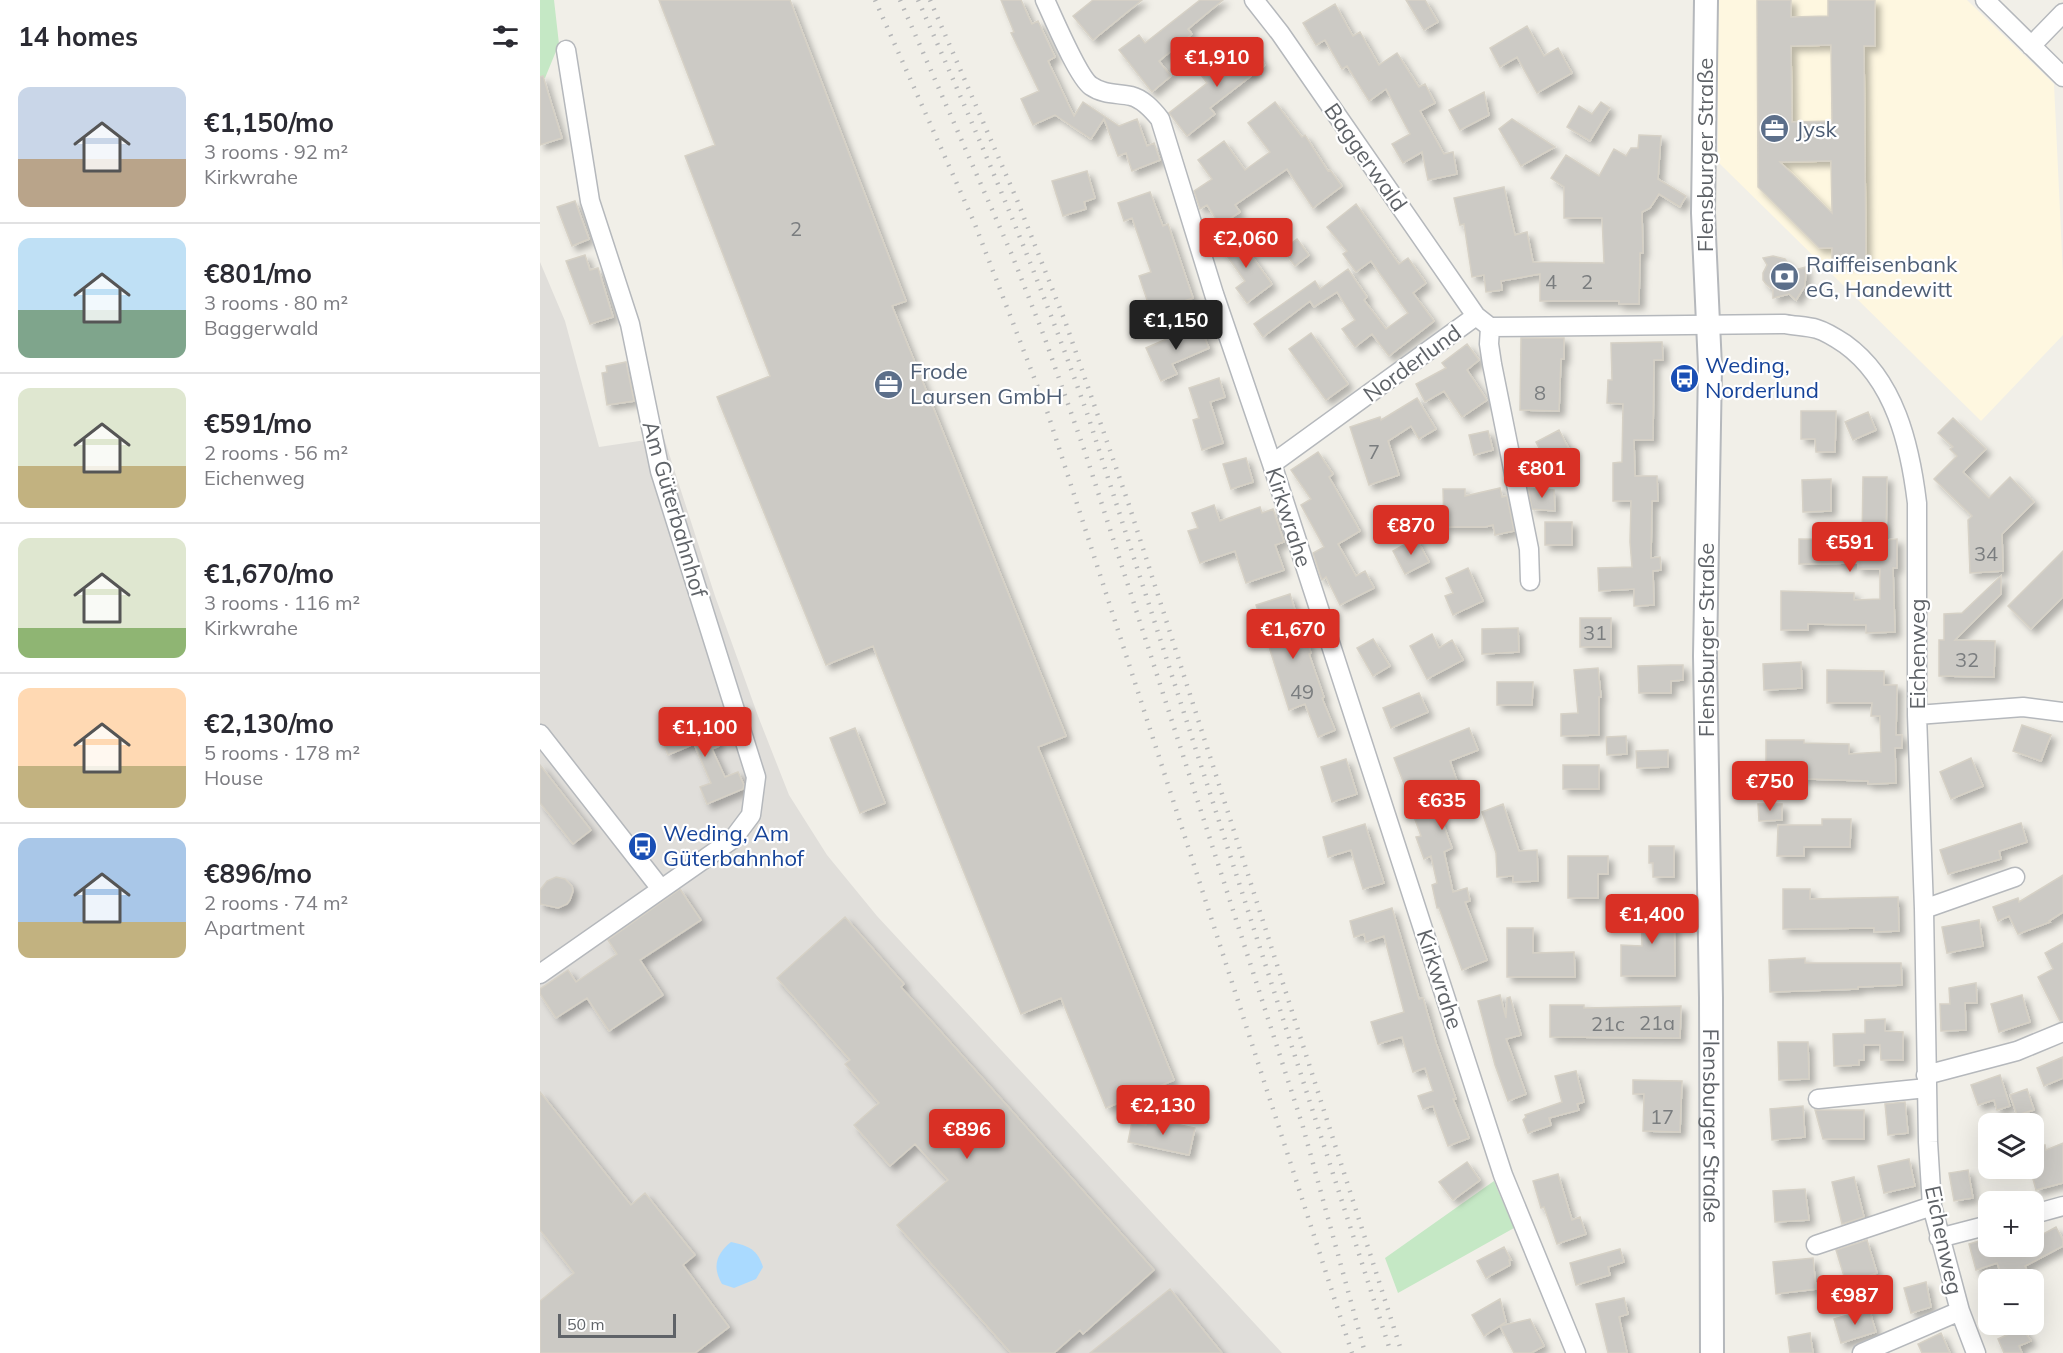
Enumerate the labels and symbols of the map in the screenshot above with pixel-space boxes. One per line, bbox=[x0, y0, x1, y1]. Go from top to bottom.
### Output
pin: €1,910 bbox=[1168, 37, 1266, 88]
street label: Flensburger Straße bbox=[1691, 58, 1719, 252]
street label: Baggerwald bbox=[1318, 97, 1414, 217]
office icon: Jysk bbox=[1759, 113, 1791, 145]
place label: Jysk bbox=[1796, 115, 1838, 143]
house number: 2 bbox=[790, 216, 802, 241]
pin: €2,060 bbox=[1197, 218, 1295, 269]
place label: Raiffeisenbank eG, Handewitt bbox=[1806, 250, 1958, 303]
bank icon: Raiffeisenbank eG, Handewitt bbox=[1769, 261, 1801, 293]
house number: 4 bbox=[1545, 269, 1557, 294]
house number: 2 bbox=[1581, 269, 1593, 294]
pin: €1,150 bbox=[1127, 300, 1225, 351]
street label: Norderlund bbox=[1358, 318, 1466, 408]
place label: Weding, Norderlund bbox=[1705, 351, 1819, 404]
place label: Frode Laursen GmbH bbox=[910, 357, 1063, 410]
bus stop icon: Weding, Norderlund bbox=[1668, 362, 1700, 394]
office icon: Frode Laursen GmbH bbox=[873, 368, 905, 400]
house number: 8 bbox=[1534, 380, 1546, 405]
street label: Am Güterbahnhof bbox=[636, 417, 714, 601]
house number: 7 bbox=[1368, 439, 1380, 464]
pin: €801 bbox=[1506, 448, 1578, 499]
street label: Kirkwrahe bbox=[1260, 464, 1318, 570]
pin: €870 bbox=[1375, 505, 1447, 556]
pin: €591 bbox=[1814, 522, 1886, 573]
house number: 34 bbox=[1974, 541, 1998, 566]
street label: Flensburger Straße bbox=[1692, 543, 1720, 737]
street label: Eichenweg bbox=[1903, 599, 1931, 709]
pin: €1,670 bbox=[1244, 609, 1342, 660]
house number: 31 bbox=[1583, 620, 1607, 645]
house number: 32 bbox=[1955, 647, 1979, 672]
house number: 49 bbox=[1290, 679, 1314, 704]
pin: €1,100 bbox=[656, 707, 754, 758]
pin: €750 bbox=[1734, 761, 1806, 812]
pin: €635 bbox=[1406, 780, 1478, 831]
place label: Weding, Am Güterbahnhof bbox=[663, 819, 805, 872]
bus stop icon: Weding, Am Güterbahnhof bbox=[626, 830, 658, 862]
pin: €1,400 bbox=[1603, 894, 1701, 945]
street label: Kirkwrahe bbox=[1411, 926, 1469, 1032]
house number: 21a bbox=[1639, 1010, 1675, 1035]
house number: 21c bbox=[1591, 1011, 1625, 1036]
street label: Flensburger Straße bbox=[1697, 1028, 1726, 1223]
pin: €2,130 bbox=[1114, 1085, 1212, 1136]
house number: 17 bbox=[1650, 1104, 1674, 1129]
pin: €896 bbox=[931, 1109, 1003, 1160]
street label: Eichenweg bbox=[1919, 1183, 1969, 1297]
pin: €987 bbox=[1819, 1275, 1891, 1326]
scale bar bbox=[558, 1311, 676, 1338]

